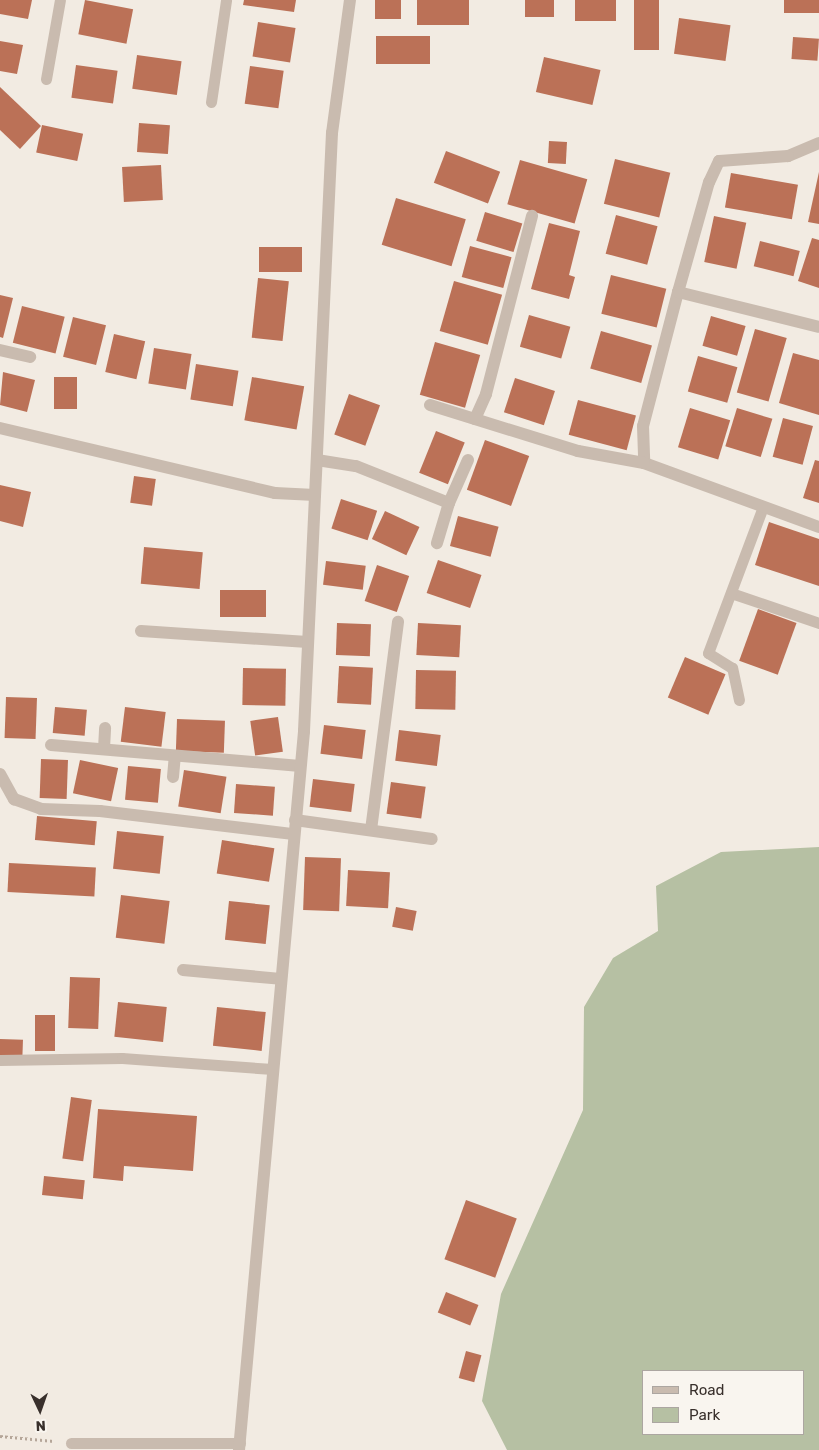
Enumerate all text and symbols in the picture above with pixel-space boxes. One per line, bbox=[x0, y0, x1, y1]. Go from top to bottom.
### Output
legend bbox=[642, 1370, 804, 1435]
text: Road bbox=[689, 1381, 725, 1399]
north arrow bbox=[15, 1385, 65, 1435]
text: Park bbox=[689, 1406, 720, 1424]
text: N bbox=[35, 1417, 46, 1434]

